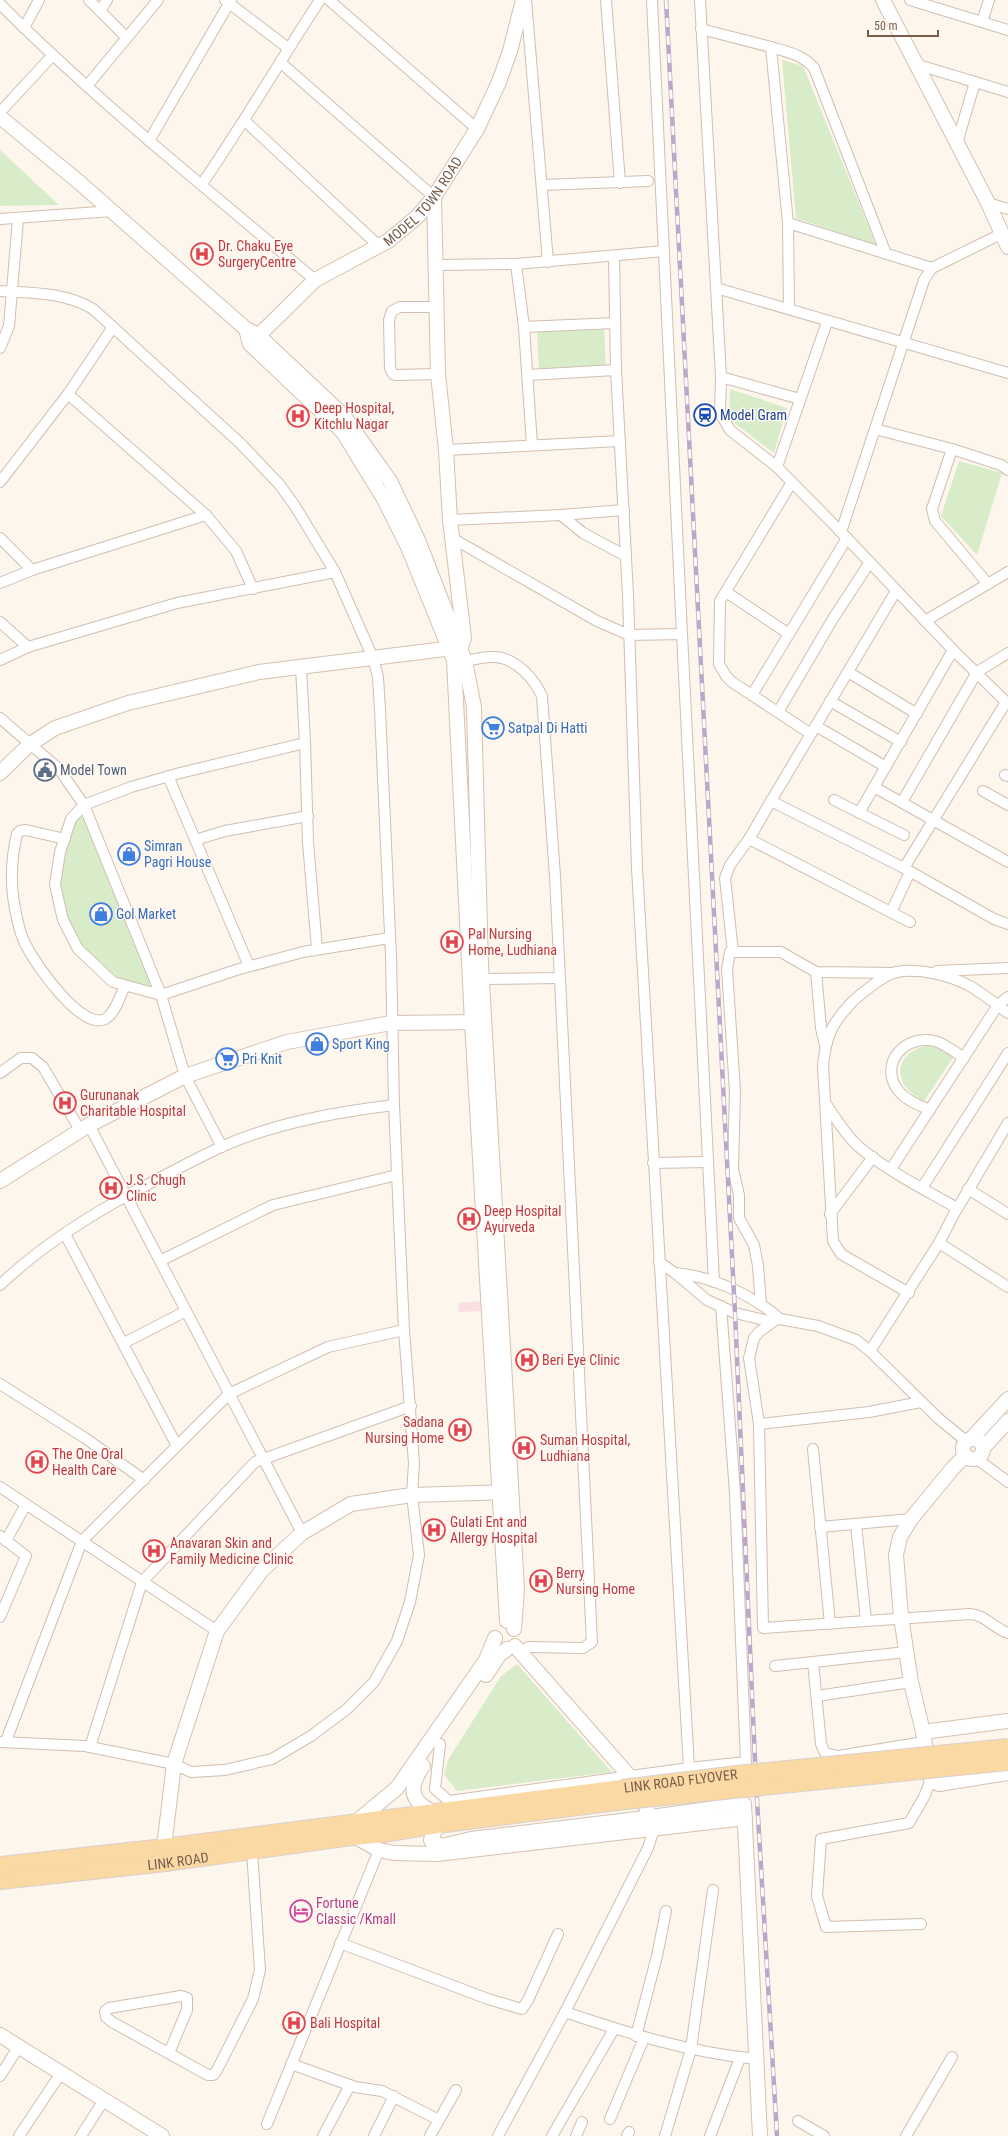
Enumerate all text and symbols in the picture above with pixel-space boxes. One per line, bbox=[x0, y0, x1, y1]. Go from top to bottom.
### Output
scale bar bbox=[868, 12, 938, 38]
text: 50 m bbox=[874, 19, 898, 33]
street label: MODEL TOWN ROAD bbox=[380, 154, 465, 249]
place label: Dr. Chaku Eye SurgeryCentre bbox=[218, 238, 296, 270]
hospital icon: Dr. Chaku Eye SurgeryCentre bbox=[189, 241, 215, 267]
place label: Deep Hospital, Kitchlu Nagar bbox=[314, 400, 395, 432]
station icon: Model Gram bbox=[692, 402, 718, 428]
hospital icon: Deep Hospital, Kitchlu Nagar bbox=[285, 403, 311, 429]
place label: Model Gram bbox=[720, 407, 787, 423]
supermarket icon: Satpal Di Hatti bbox=[480, 715, 506, 741]
place label: Satpal Di Hatti bbox=[508, 720, 587, 736]
public building icon: Model Town bbox=[32, 757, 58, 783]
place label: Model Town bbox=[60, 762, 127, 778]
place label: Simran Pagri House bbox=[144, 838, 212, 870]
shop icon: Simran Pagri House bbox=[116, 841, 142, 867]
shop icon: Gol Market bbox=[88, 901, 114, 927]
place label: Gol Market bbox=[116, 906, 176, 922]
place label: Pal Nursing Home, Ludhiana bbox=[468, 926, 557, 958]
hospital icon: Pal Nursing Home, Ludhiana bbox=[439, 929, 465, 955]
shop icon: Sport King bbox=[304, 1031, 330, 1057]
place label: Sport King bbox=[332, 1036, 390, 1052]
supermarket icon: Pri Knit bbox=[214, 1046, 240, 1072]
place label: Pri Knit bbox=[242, 1051, 282, 1067]
place label: Gurunanak Charitable Hospital bbox=[80, 1087, 186, 1119]
hospital icon: Gurunanak Charitable Hospital bbox=[52, 1090, 78, 1116]
place label: J.S. Chugh Clinic bbox=[126, 1172, 186, 1204]
hospital icon: J.S. Chugh Clinic bbox=[98, 1175, 124, 1201]
place label: Deep Hospital Ayurveda bbox=[484, 1203, 562, 1235]
hospital icon: Deep Hospital Ayurveda bbox=[456, 1206, 482, 1232]
hospital icon: Beri Eye Clinic bbox=[514, 1347, 540, 1373]
place label: Beri Eye Clinic bbox=[542, 1352, 620, 1368]
place label: Sadana Nursing Home bbox=[365, 1414, 444, 1446]
hospital icon: Sadana Nursing Home bbox=[447, 1417, 473, 1443]
place label: Suman Hospital, Ludhiana bbox=[540, 1432, 631, 1464]
hospital icon: Suman Hospital, Ludhiana bbox=[511, 1435, 537, 1461]
place label: The One Oral Health Care bbox=[52, 1446, 123, 1478]
hospital icon: The One Oral Health Care bbox=[24, 1449, 50, 1475]
place label: Gulati Ent and Allergy Hospital bbox=[450, 1514, 537, 1546]
hospital icon: Gulati Ent and Allergy Hospital bbox=[421, 1517, 447, 1543]
place label: Anavaran Skin and Family Medicine Clinic bbox=[170, 1535, 294, 1567]
hospital icon: Anavaran Skin and Family Medicine Clinic bbox=[141, 1538, 167, 1564]
place label: Berry Nursing Home bbox=[556, 1565, 635, 1597]
hospital icon: Berry Nursing Home bbox=[528, 1568, 554, 1594]
street label: LINK ROAD FLYOVER bbox=[623, 1766, 739, 1796]
street label: LINK ROAD bbox=[147, 1849, 209, 1873]
place label: Fortune Classic /Kmall bbox=[316, 1895, 396, 1927]
hotel icon: Fortune Classic /Kmall bbox=[288, 1898, 314, 1924]
hospital icon: Bali Hospital bbox=[281, 2010, 307, 2036]
place label: Bali Hospital bbox=[310, 2015, 380, 2031]

